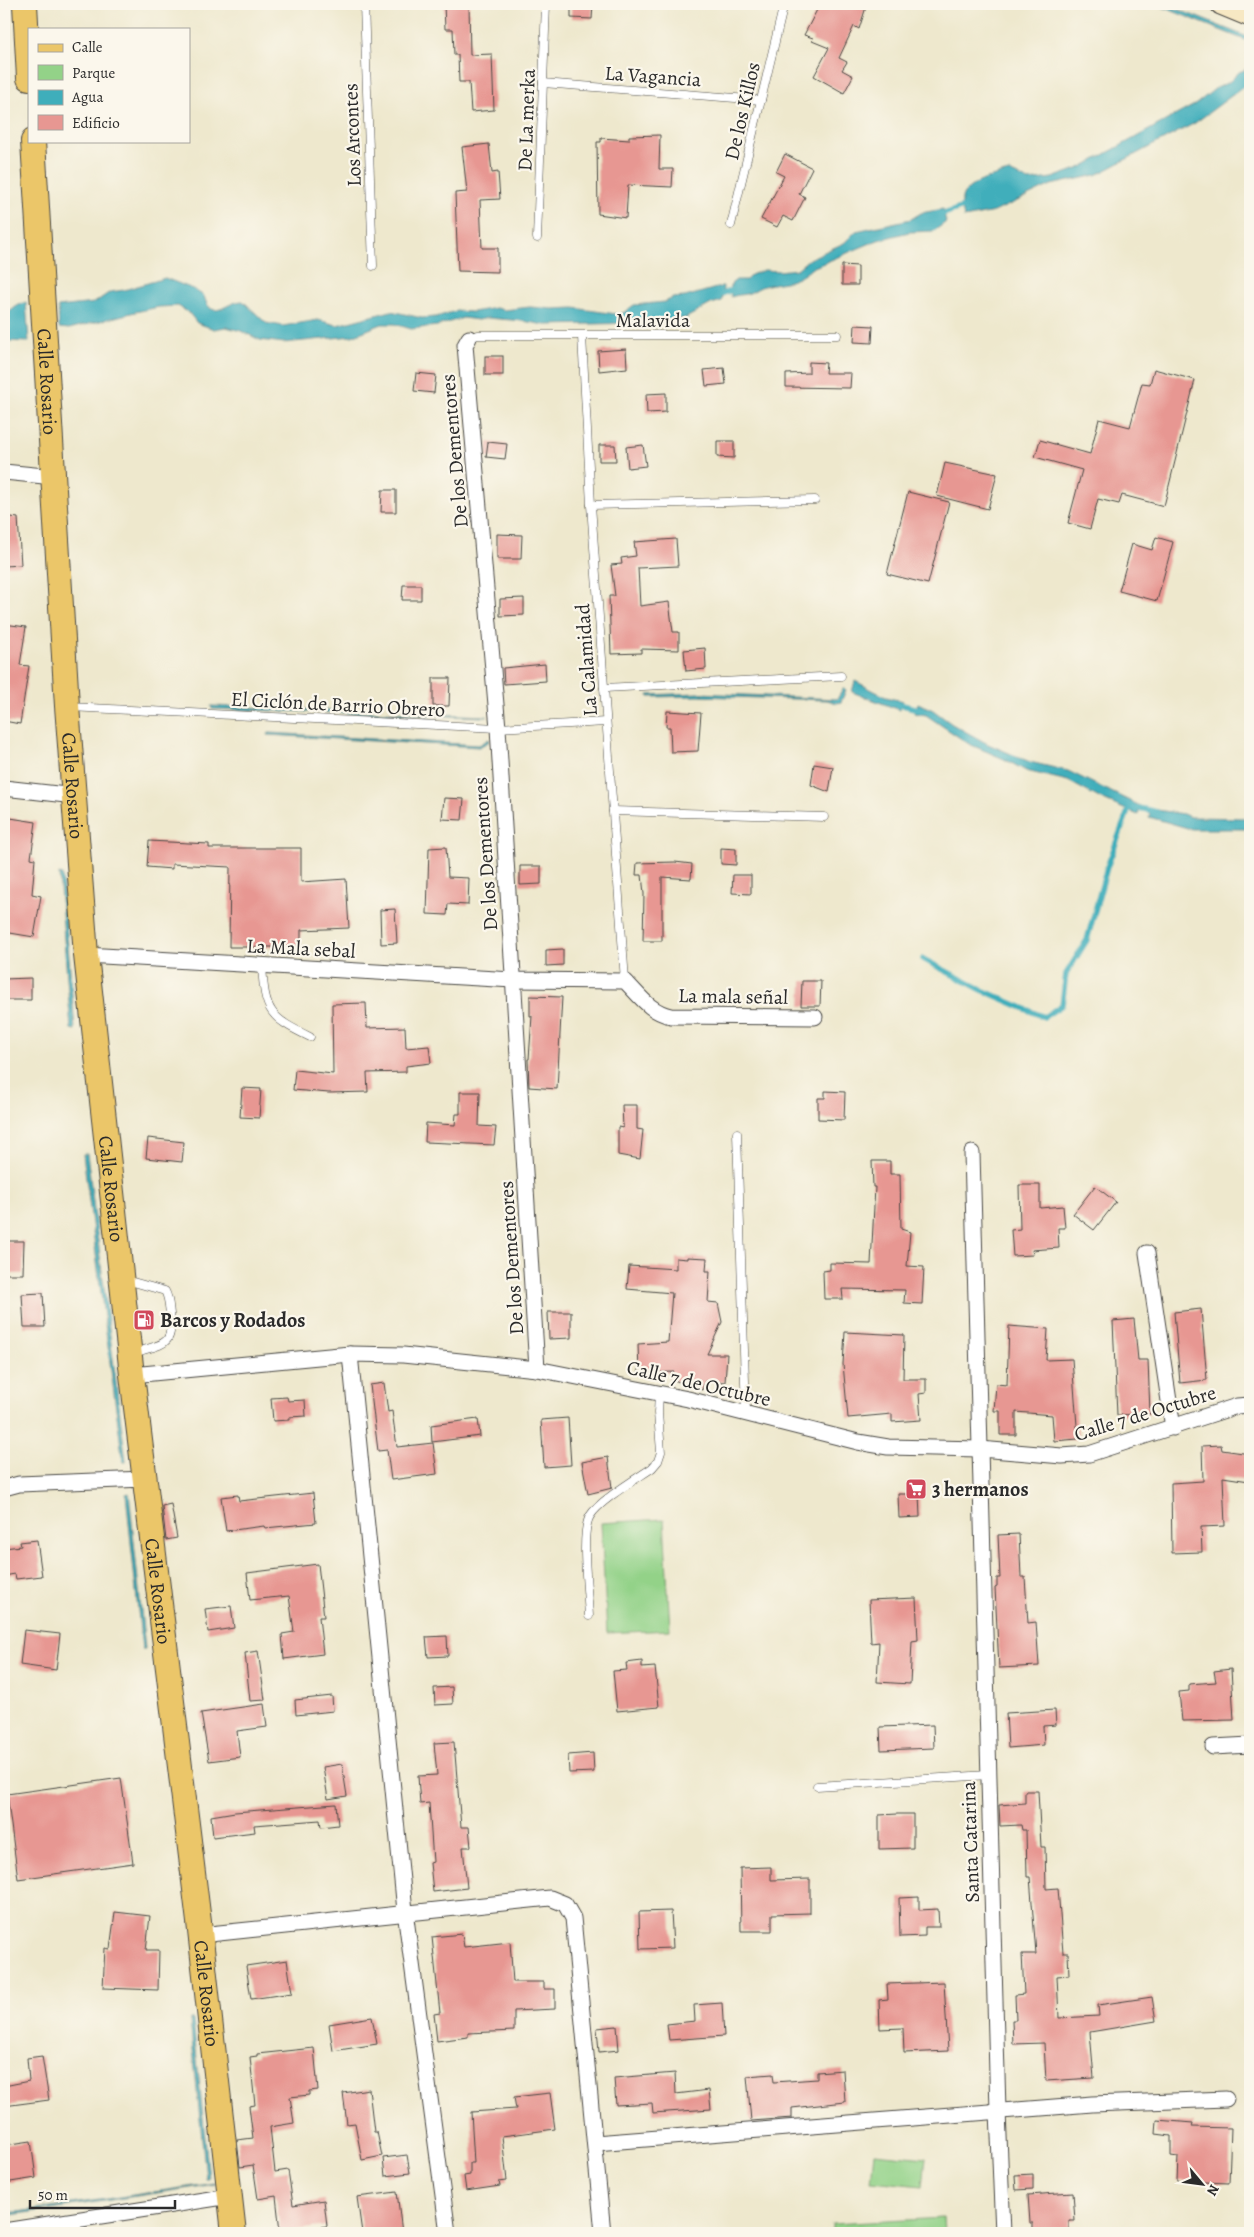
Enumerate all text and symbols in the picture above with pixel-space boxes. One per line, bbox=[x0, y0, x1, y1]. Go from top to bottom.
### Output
legend bbox=[28, 28, 190, 142]
text: Calle bbox=[72, 37, 103, 57]
street label: De los Killos bbox=[718, 59, 767, 163]
street label: La Vagancia bbox=[604, 60, 703, 93]
text: Parque bbox=[72, 63, 115, 83]
street label: De La merka bbox=[511, 68, 542, 172]
street label: Los Arcontes bbox=[337, 83, 368, 187]
text: Agua bbox=[71, 87, 103, 107]
text: Edificio bbox=[72, 113, 120, 133]
street label: Malavida bbox=[616, 307, 691, 334]
street label: Calle Rosario bbox=[30, 327, 64, 436]
street label: De los Dementores bbox=[434, 373, 475, 529]
street label: La Calamidad bbox=[569, 603, 604, 717]
street label: El Ciclón de Barrio Obrero bbox=[230, 685, 446, 724]
street label: Calle Rosario bbox=[55, 731, 90, 840]
street label: De los Dementores bbox=[467, 776, 504, 932]
street label: La Mala sebal bbox=[246, 932, 356, 965]
street label: La mala señal bbox=[678, 982, 788, 1011]
street label: Calle Rosario bbox=[92, 1134, 130, 1244]
street label: De los Dementores bbox=[493, 1180, 530, 1336]
place label: Barcos y Rodados bbox=[160, 1307, 305, 1334]
fuel station icon: Barcos y Rodados bbox=[132, 1308, 156, 1332]
street label: Calle 7 de Octubre bbox=[624, 1354, 774, 1413]
street label: Calle 7 de Octubre bbox=[1071, 1379, 1219, 1448]
place label: 3 hermanos bbox=[932, 1476, 1029, 1503]
supermarket icon: 3 hermanos bbox=[904, 1477, 928, 1501]
street label: Calle Rosario bbox=[138, 1537, 178, 1646]
street label: Santa Catarina bbox=[955, 1780, 986, 1903]
street label: Calle Rosario bbox=[187, 1939, 226, 2048]
north arrow bbox=[1176, 2160, 1226, 2210]
scale bar bbox=[30, 2177, 175, 2209]
text: N bbox=[1202, 2181, 1224, 2199]
text: 50 m bbox=[38, 2185, 68, 2205]

